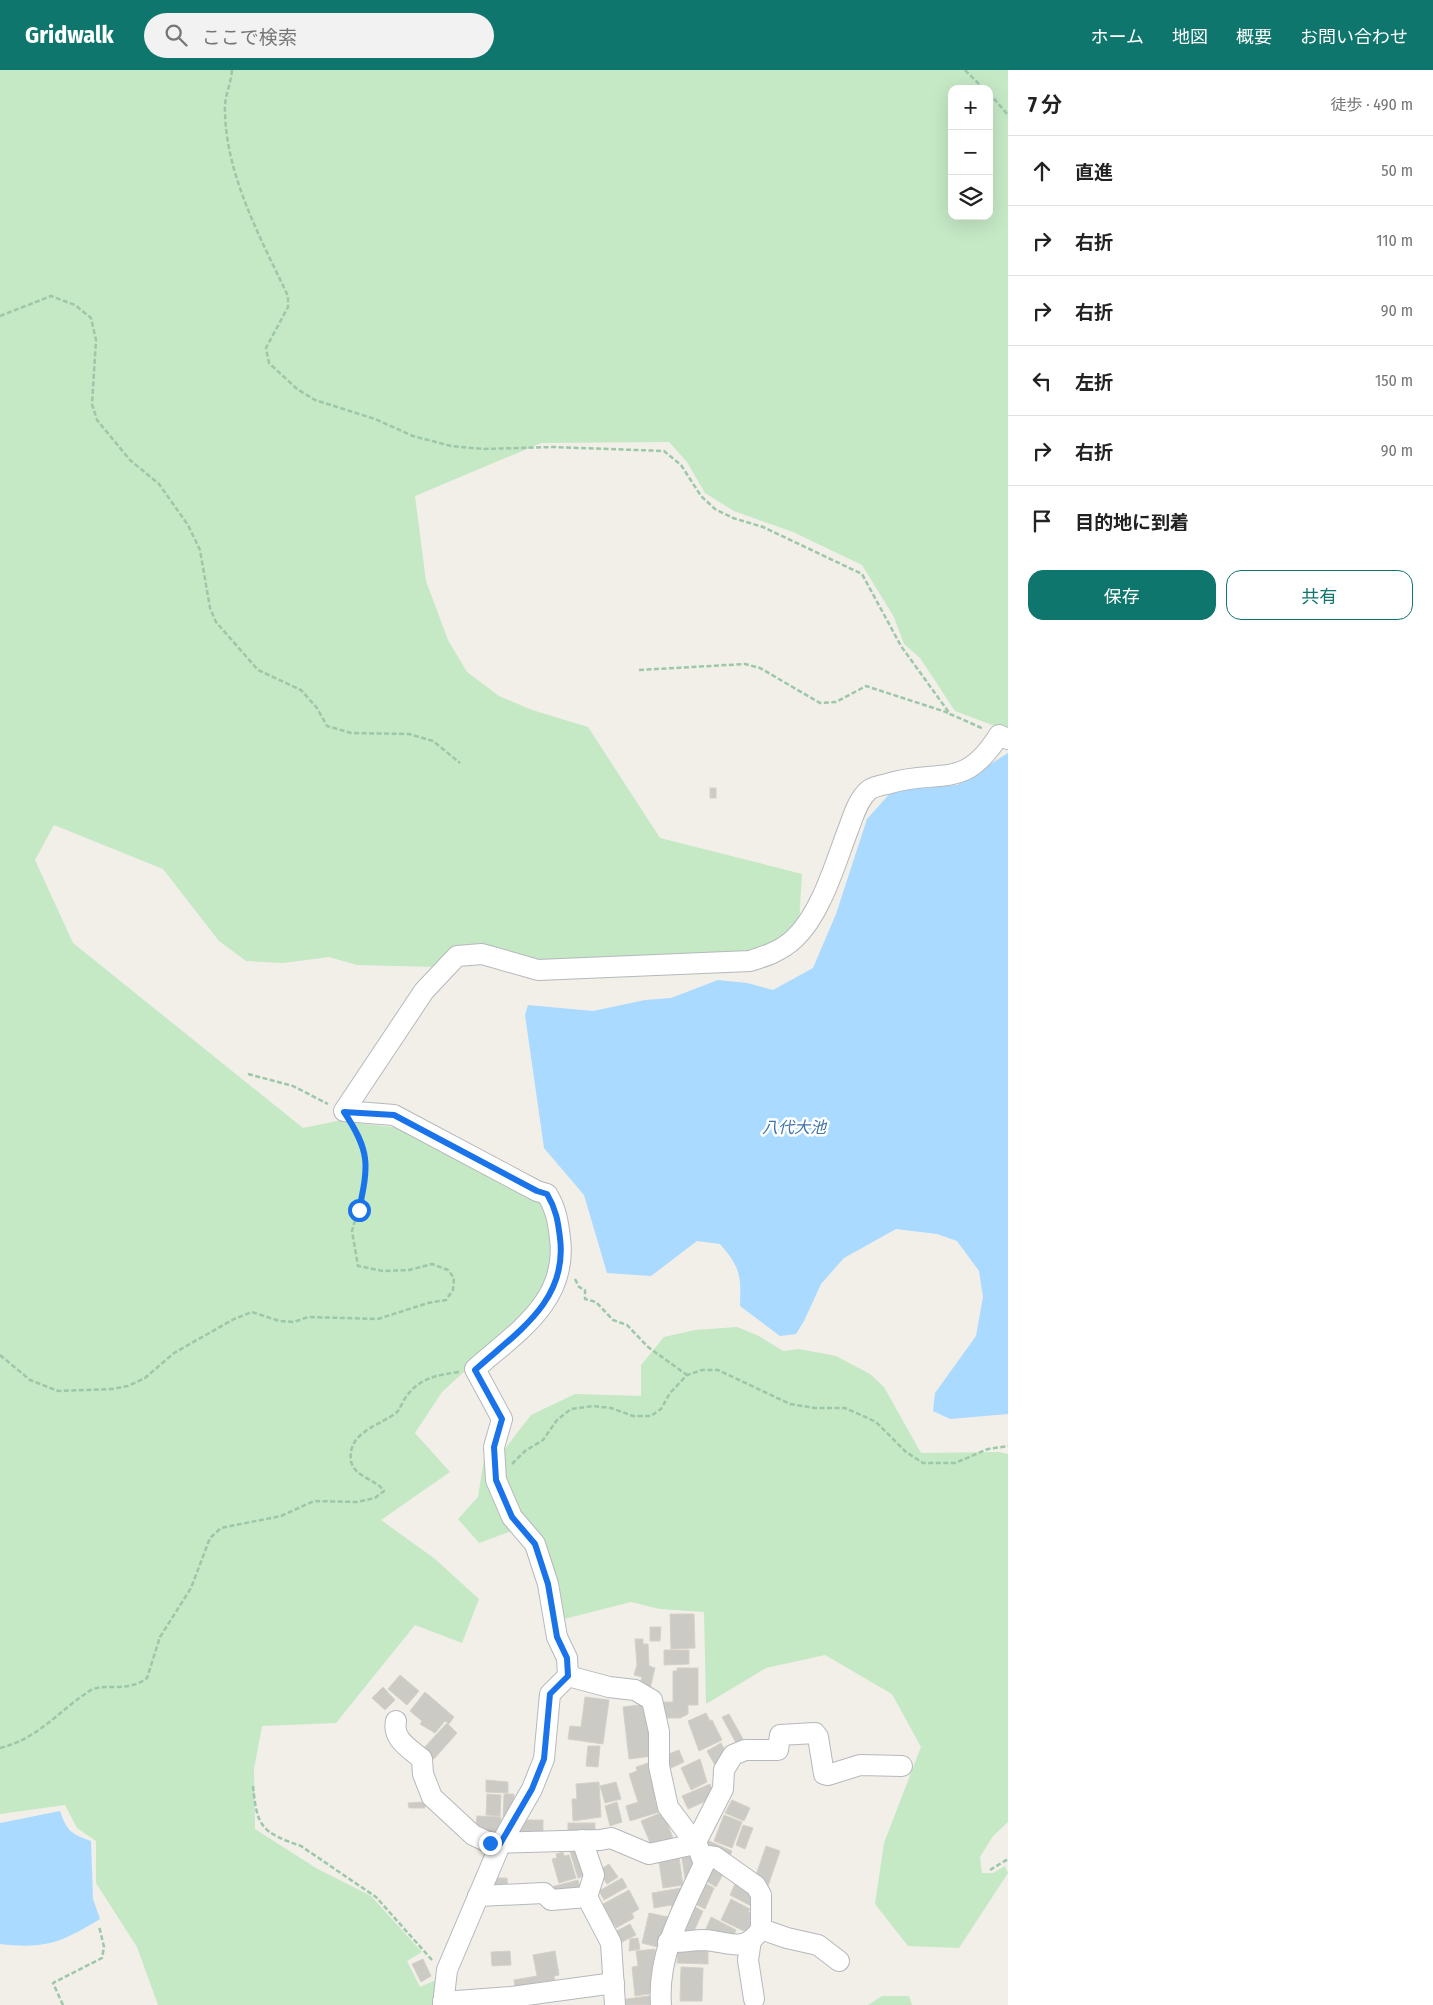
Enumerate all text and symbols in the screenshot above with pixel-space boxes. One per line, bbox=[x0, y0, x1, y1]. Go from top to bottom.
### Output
search box bbox=[144, 13, 494, 58]
text: Gridwalk bbox=[25, 21, 114, 49]
icon: search bbox=[162, 21, 190, 49]
text: ここで検索 bbox=[202, 26, 297, 49]
text: ホーム bbox=[1091, 26, 1144, 48]
text: 地図 bbox=[1172, 26, 1208, 48]
text: 概要 bbox=[1236, 26, 1272, 48]
text: お問い合わせ bbox=[1300, 26, 1408, 48]
map controls bbox=[948, 85, 993, 220]
button: + bbox=[948, 85, 993, 130]
text: 7 分 bbox=[1028, 92, 1062, 118]
text: 徒歩 · 490 m bbox=[1330, 95, 1413, 114]
button: − bbox=[948, 130, 993, 175]
icon: ahead bbox=[1028, 157, 1056, 185]
text: 直進 bbox=[1075, 161, 1113, 184]
text: 50 m bbox=[1381, 161, 1413, 180]
button: layers bbox=[948, 175, 993, 220]
icon: right bbox=[1028, 227, 1056, 255]
text: 右折 bbox=[1075, 231, 1113, 254]
text: 110 m bbox=[1376, 231, 1413, 250]
icon: right bbox=[1028, 297, 1056, 325]
text: 右折 bbox=[1075, 301, 1113, 324]
text: 90 m bbox=[1381, 301, 1413, 320]
icon: left bbox=[1028, 367, 1056, 395]
text: 左折 bbox=[1075, 371, 1113, 394]
text: 150 m bbox=[1375, 371, 1413, 390]
icon: right bbox=[1028, 437, 1056, 465]
text: 右折 bbox=[1075, 441, 1113, 464]
text: 90 m bbox=[1381, 441, 1413, 460]
icon: arrive bbox=[1028, 507, 1056, 535]
text: 目的地に到着 bbox=[1075, 511, 1189, 534]
button: 保存 bbox=[1028, 570, 1216, 620]
button: 共有 bbox=[1226, 570, 1413, 620]
water label: 八代大池 bbox=[762, 1118, 828, 1137]
route start bbox=[348, 1199, 371, 1222]
route end bbox=[479, 1832, 502, 1855]

